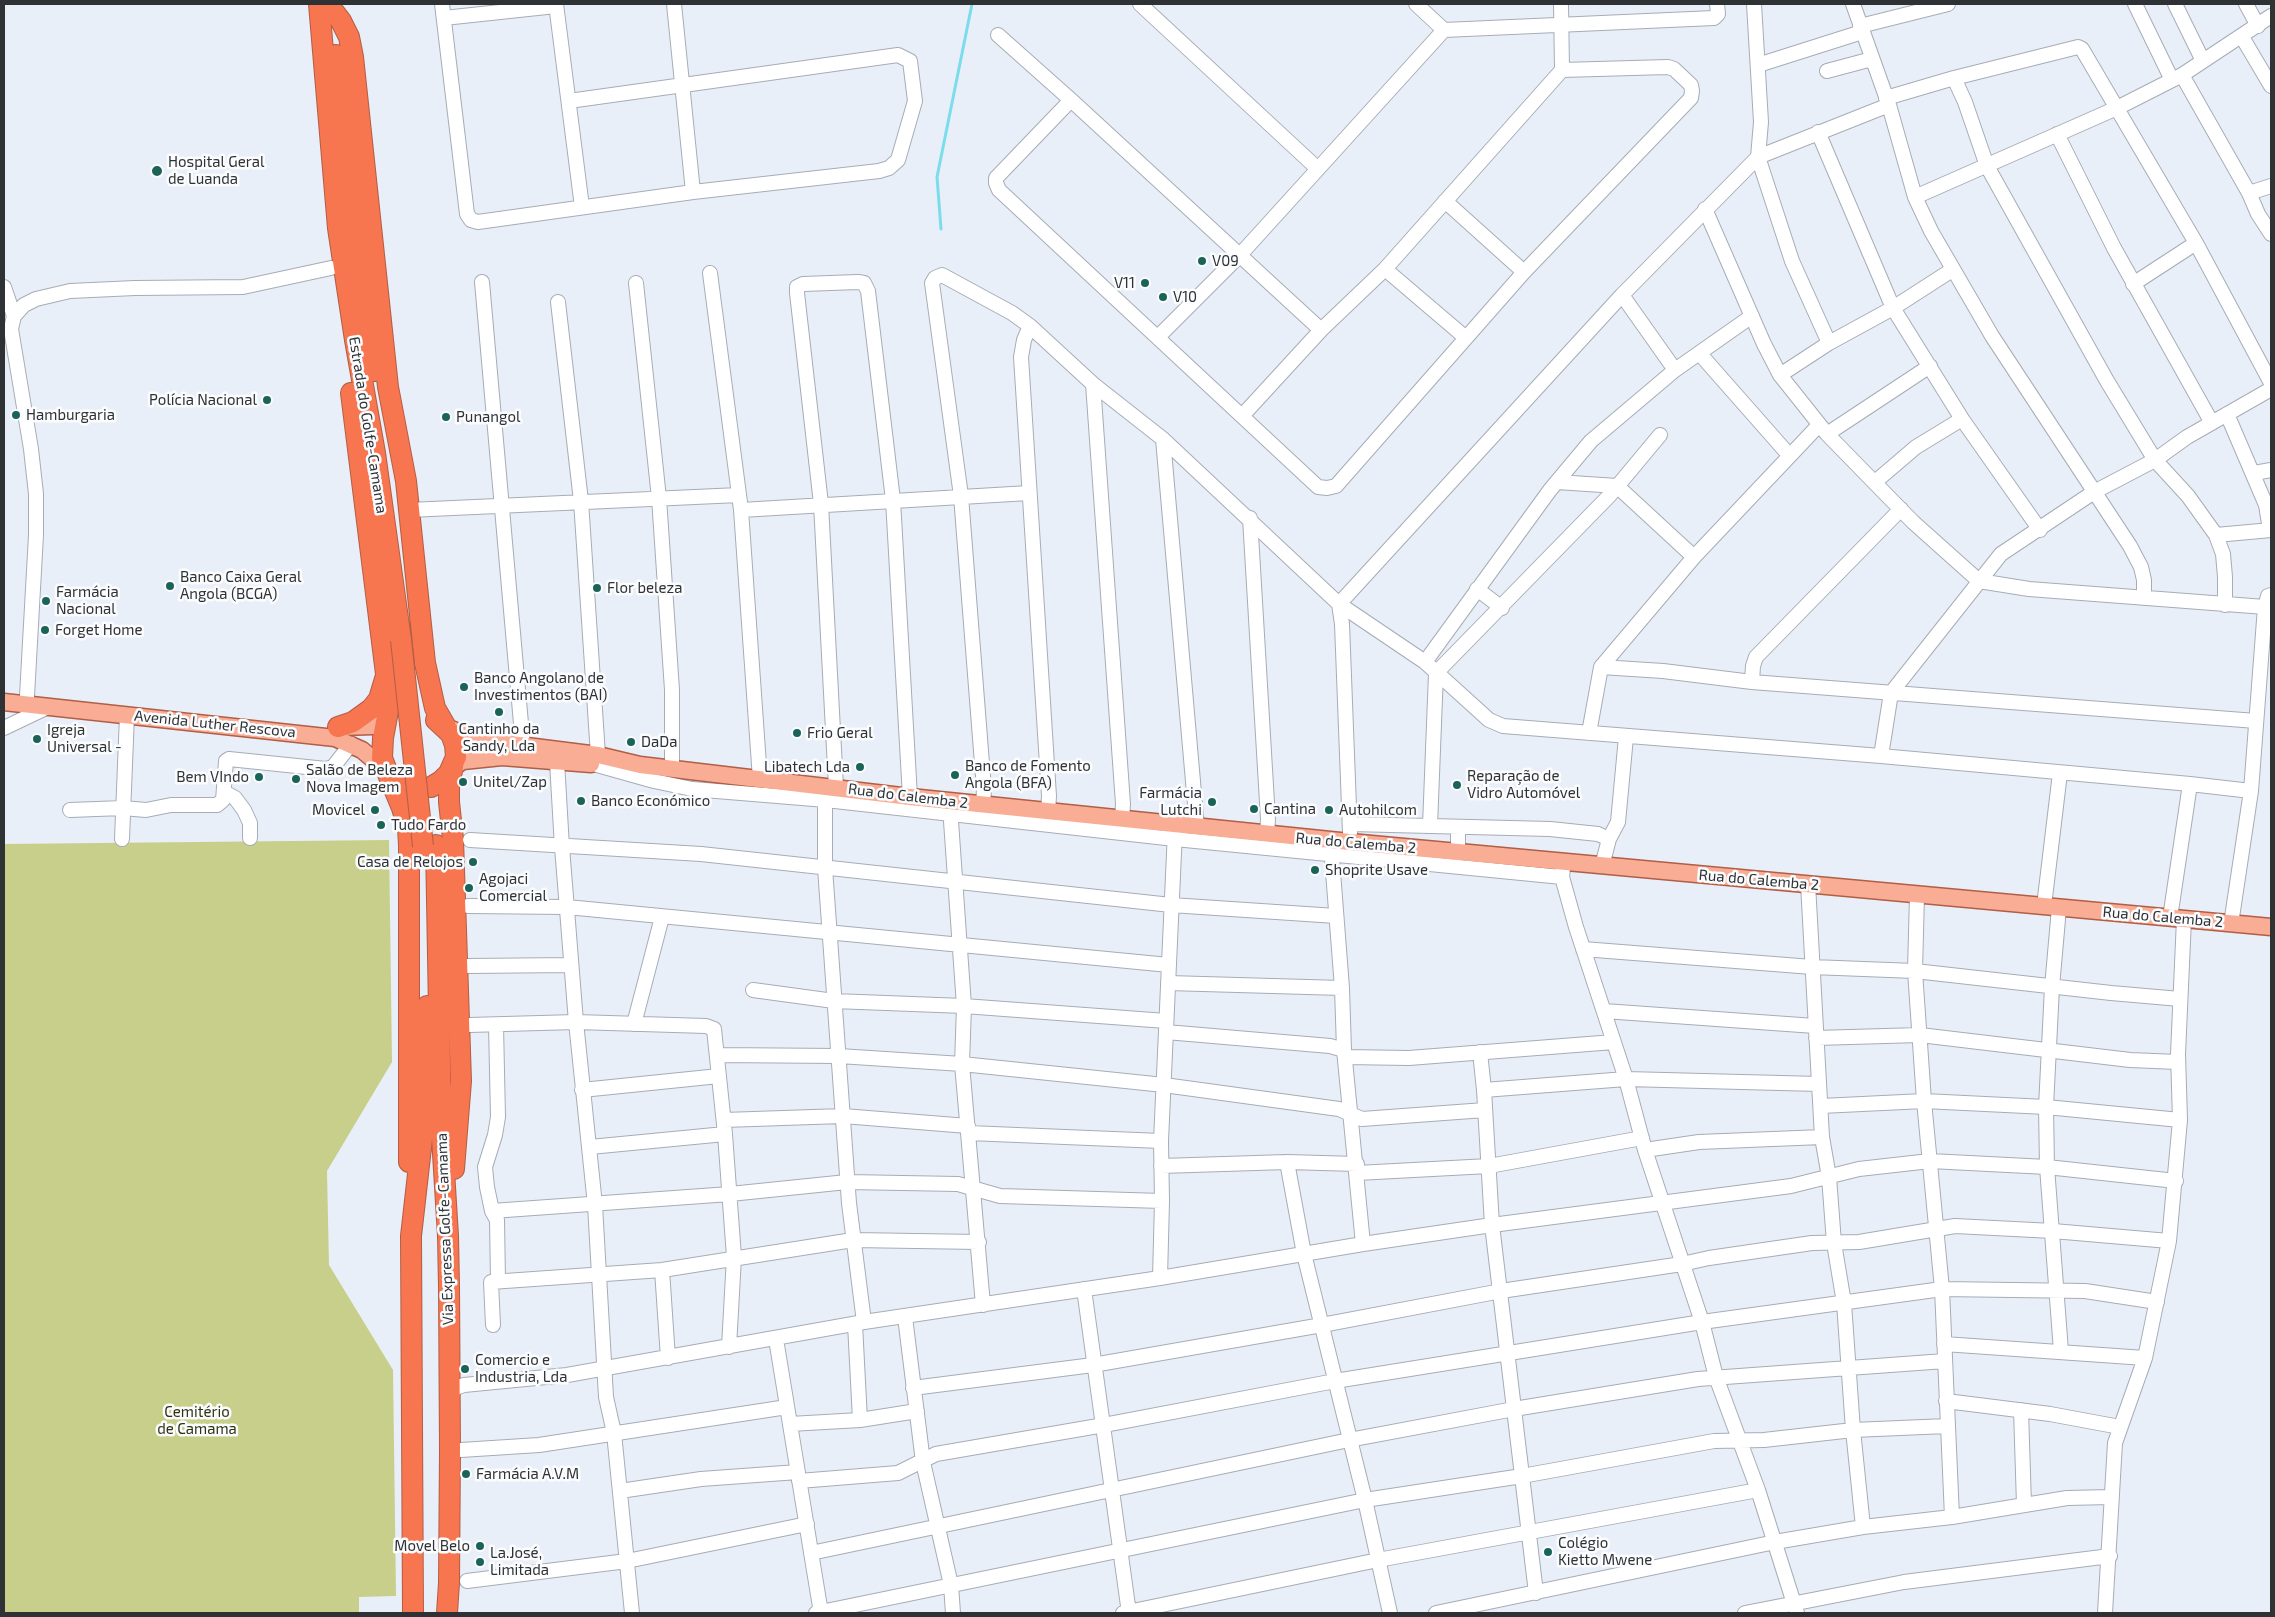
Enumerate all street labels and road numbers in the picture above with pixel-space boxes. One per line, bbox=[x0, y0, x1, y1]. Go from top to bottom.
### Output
street label: Estrada do Golfe-Camama bbox=[345, 335, 391, 515]
street label: Avenida Luther Rescova bbox=[133, 707, 297, 741]
street label: Rua do Calemba 2 bbox=[847, 780, 969, 812]
street label: Rua do Calemba 2 bbox=[1295, 829, 1417, 857]
street label: Rua do Calemba 2 bbox=[1698, 866, 1820, 894]
street label: Rua do Calemba 2 bbox=[2102, 903, 2224, 931]
street label: Via Expressa Golfe-Camama bbox=[433, 1133, 457, 1325]

